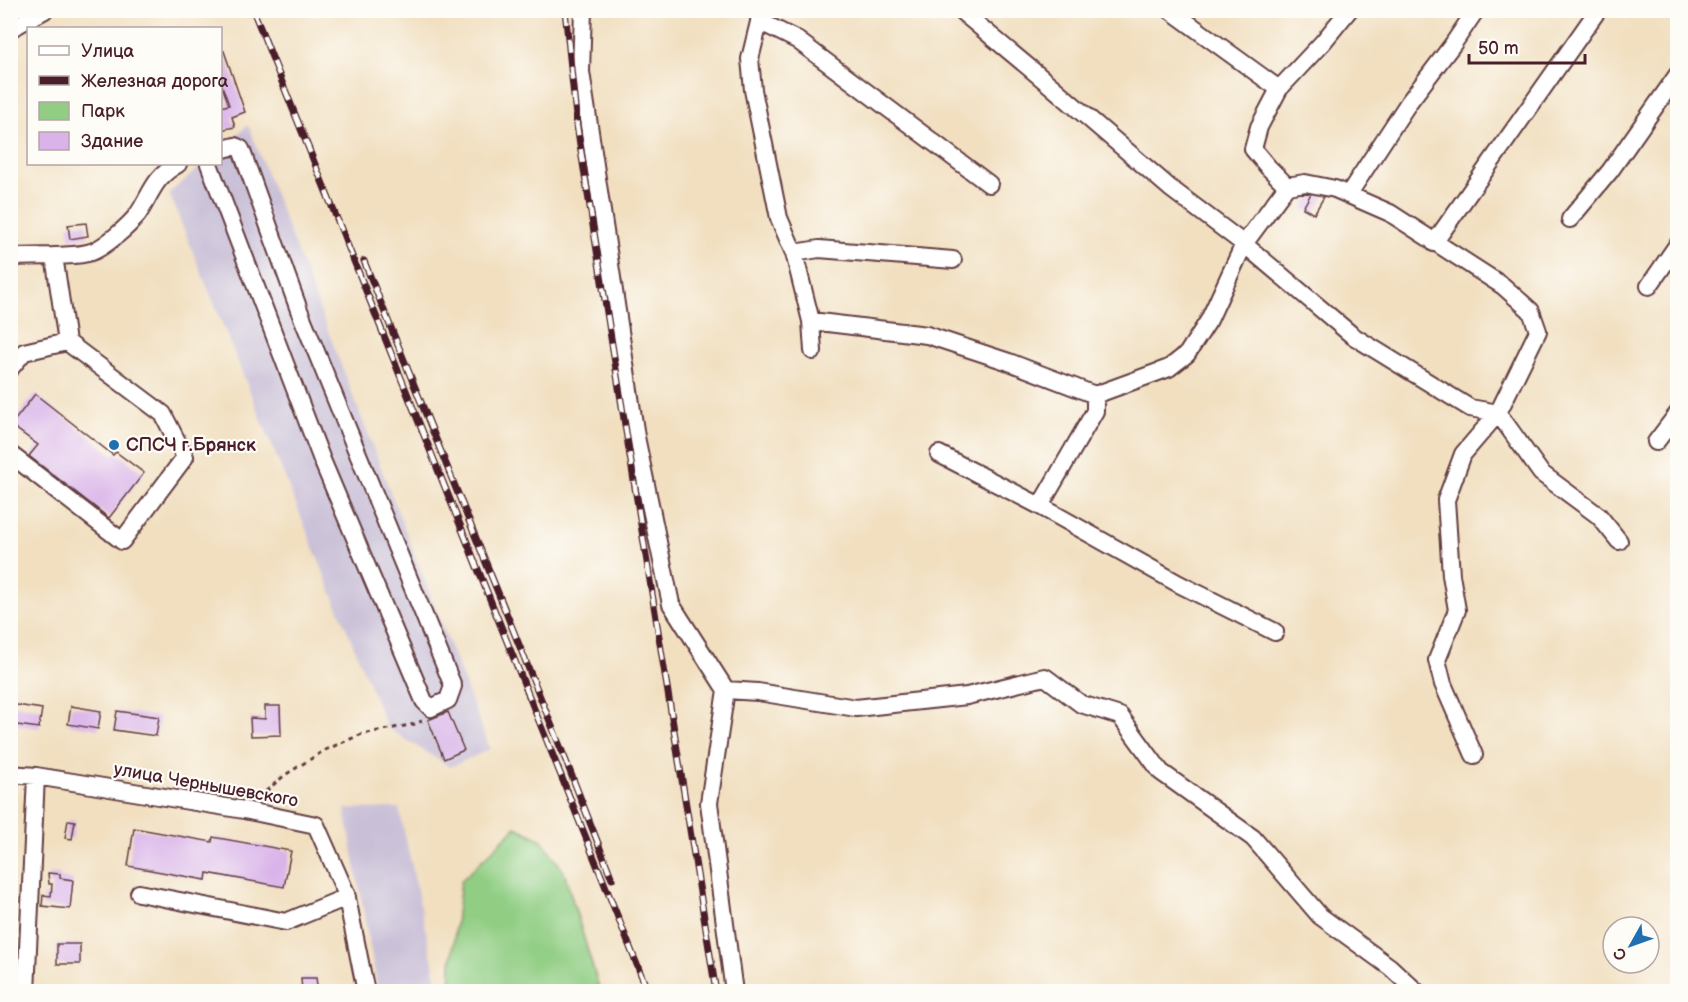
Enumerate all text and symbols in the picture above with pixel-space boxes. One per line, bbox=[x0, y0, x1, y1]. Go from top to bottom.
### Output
legend bbox=[27, 27, 222, 165]
scale bar bbox=[1469, 27, 1584, 65]
text: 50 m bbox=[1478, 38, 1519, 59]
text: Улица bbox=[81, 41, 135, 62]
text: Железная дорога bbox=[81, 71, 229, 92]
text: Парк bbox=[81, 101, 125, 122]
text: Здание bbox=[81, 131, 143, 152]
place label: СПСЧ г.Брянск bbox=[126, 435, 256, 456]
marker: СПСЧ г.Брянск bbox=[107, 438, 121, 452]
street label: улица Чернышевского bbox=[112, 758, 300, 812]
north arrow bbox=[1601, 915, 1661, 975]
text: С bbox=[1610, 943, 1632, 964]

